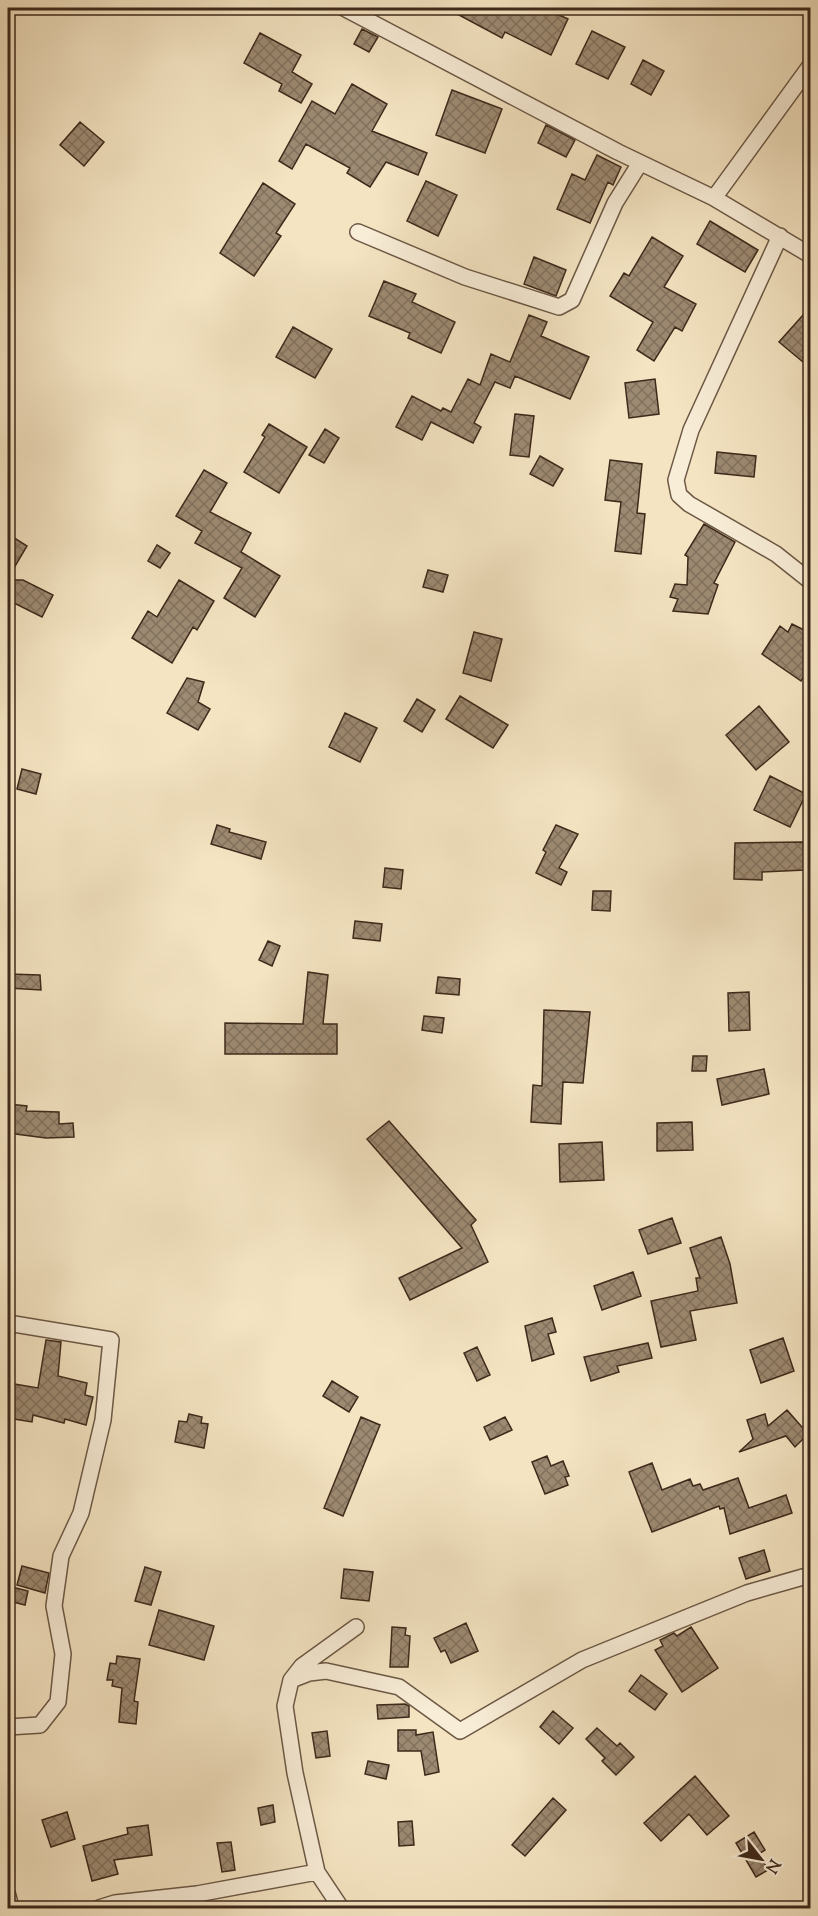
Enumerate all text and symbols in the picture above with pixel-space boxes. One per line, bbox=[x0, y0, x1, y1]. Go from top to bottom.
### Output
north arrow bbox=[731, 1829, 791, 1889]
text: N bbox=[758, 1854, 785, 1877]

